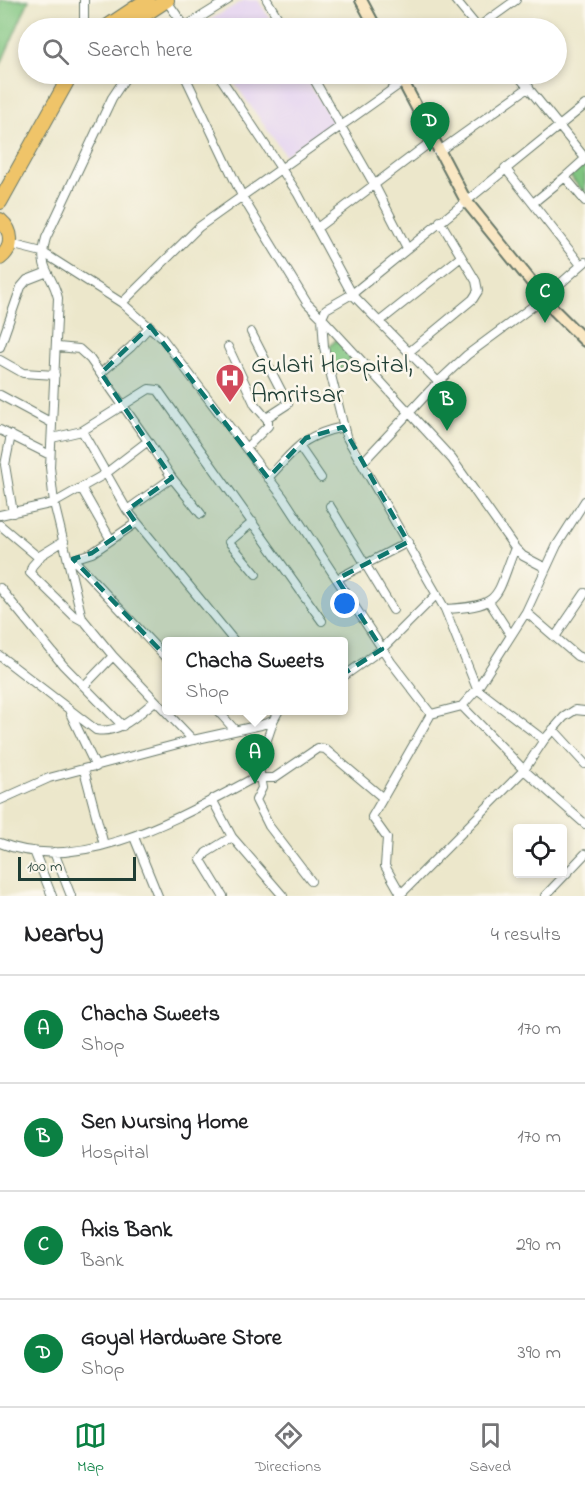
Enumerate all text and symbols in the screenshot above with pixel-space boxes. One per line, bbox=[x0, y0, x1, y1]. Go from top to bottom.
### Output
search box bbox=[18, 18, 567, 84]
icon: search bbox=[39, 35, 72, 68]
text: Search here bbox=[87, 35, 192, 67]
pin: D bbox=[410, 102, 450, 152]
pin: C bbox=[526, 274, 564, 323]
place label: Gulati Hospital, Amritsar bbox=[251, 347, 413, 415]
hospital icon: Gulati Hospital, Amritsar bbox=[214, 362, 246, 404]
pin: B bbox=[428, 382, 466, 431]
your location bbox=[330, 589, 359, 618]
popup bbox=[162, 637, 348, 715]
text: Chacha Sweets bbox=[186, 646, 324, 678]
text: Shop bbox=[186, 678, 229, 707]
pin: A bbox=[236, 734, 274, 784]
map controls bbox=[513, 824, 567, 878]
button: locate bbox=[513, 824, 567, 878]
scale bar bbox=[18, 854, 136, 882]
text: 100 m bbox=[27, 855, 62, 879]
text: Nearby bbox=[24, 916, 103, 954]
text: 4 results bbox=[491, 921, 561, 950]
text: Chacha Sweets bbox=[81, 999, 220, 1031]
text: A bbox=[37, 1015, 50, 1044]
text: 170 m bbox=[517, 1015, 561, 1044]
text: Shop bbox=[81, 1031, 125, 1060]
text: Sen Nursing Home bbox=[81, 1107, 248, 1139]
text: B bbox=[37, 1123, 50, 1152]
text: 170 m bbox=[517, 1123, 561, 1152]
text: Hospital bbox=[81, 1139, 149, 1168]
text: Axis Bank bbox=[81, 1215, 172, 1247]
text: C bbox=[38, 1231, 49, 1260]
text: 290 m bbox=[516, 1231, 561, 1260]
text: Bank bbox=[81, 1247, 124, 1276]
text: Goyal Hardware Store bbox=[81, 1323, 282, 1355]
text: D bbox=[36, 1339, 51, 1368]
text: 390 m bbox=[518, 1339, 561, 1368]
text: Shop bbox=[81, 1355, 125, 1384]
tab: Map bbox=[74, 1419, 107, 1479]
tab: Directions bbox=[255, 1419, 321, 1479]
tab: Saved bbox=[469, 1419, 511, 1479]

